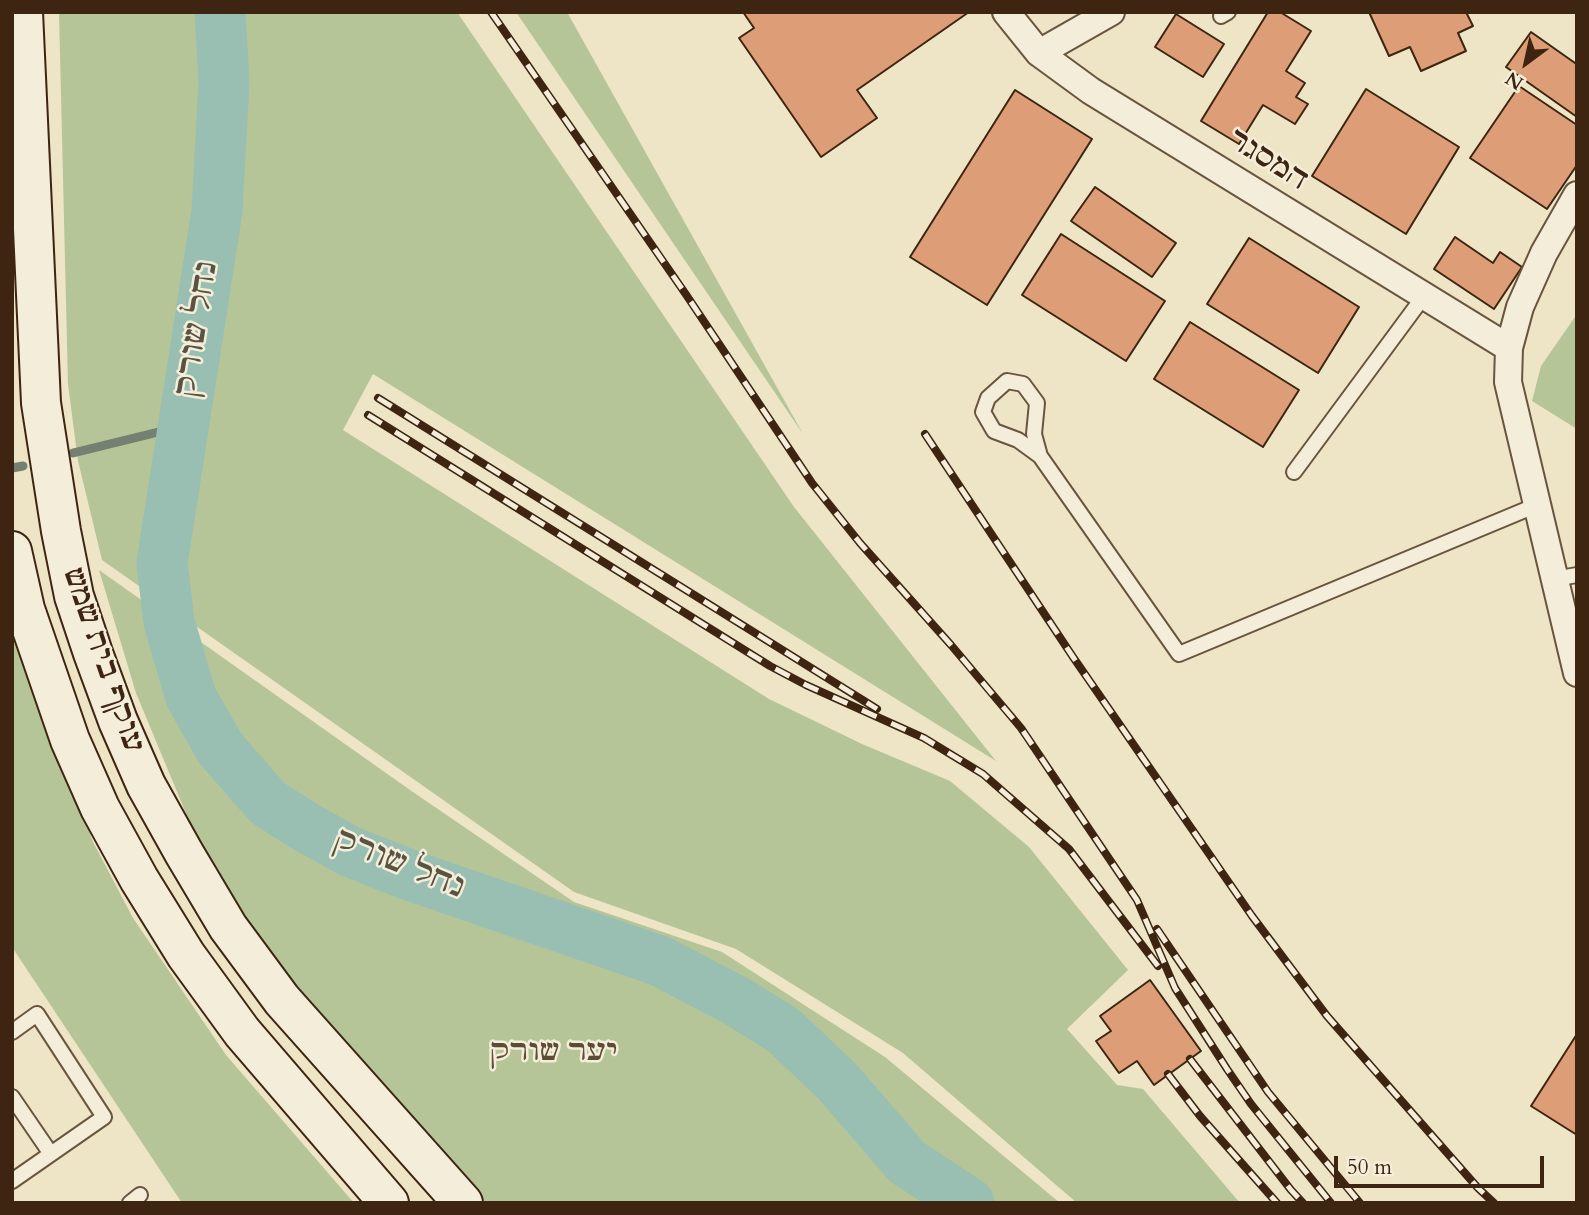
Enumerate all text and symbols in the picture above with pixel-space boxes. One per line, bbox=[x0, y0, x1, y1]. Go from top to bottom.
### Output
north arrow bbox=[1491, 28, 1561, 98]
text: N bbox=[1501, 65, 1529, 96]
street label: המסגר bbox=[1220, 122, 1314, 200]
water label: נחל שורק bbox=[168, 259, 228, 399]
street label: עוקף בית שמש bbox=[54, 564, 150, 758]
water label: נחל שורק bbox=[329, 822, 469, 908]
park label: יער שורק bbox=[490, 1035, 618, 1071]
scale bar bbox=[1337, 1142, 1547, 1186]
text: 50 m bbox=[1347, 1153, 1392, 1182]

